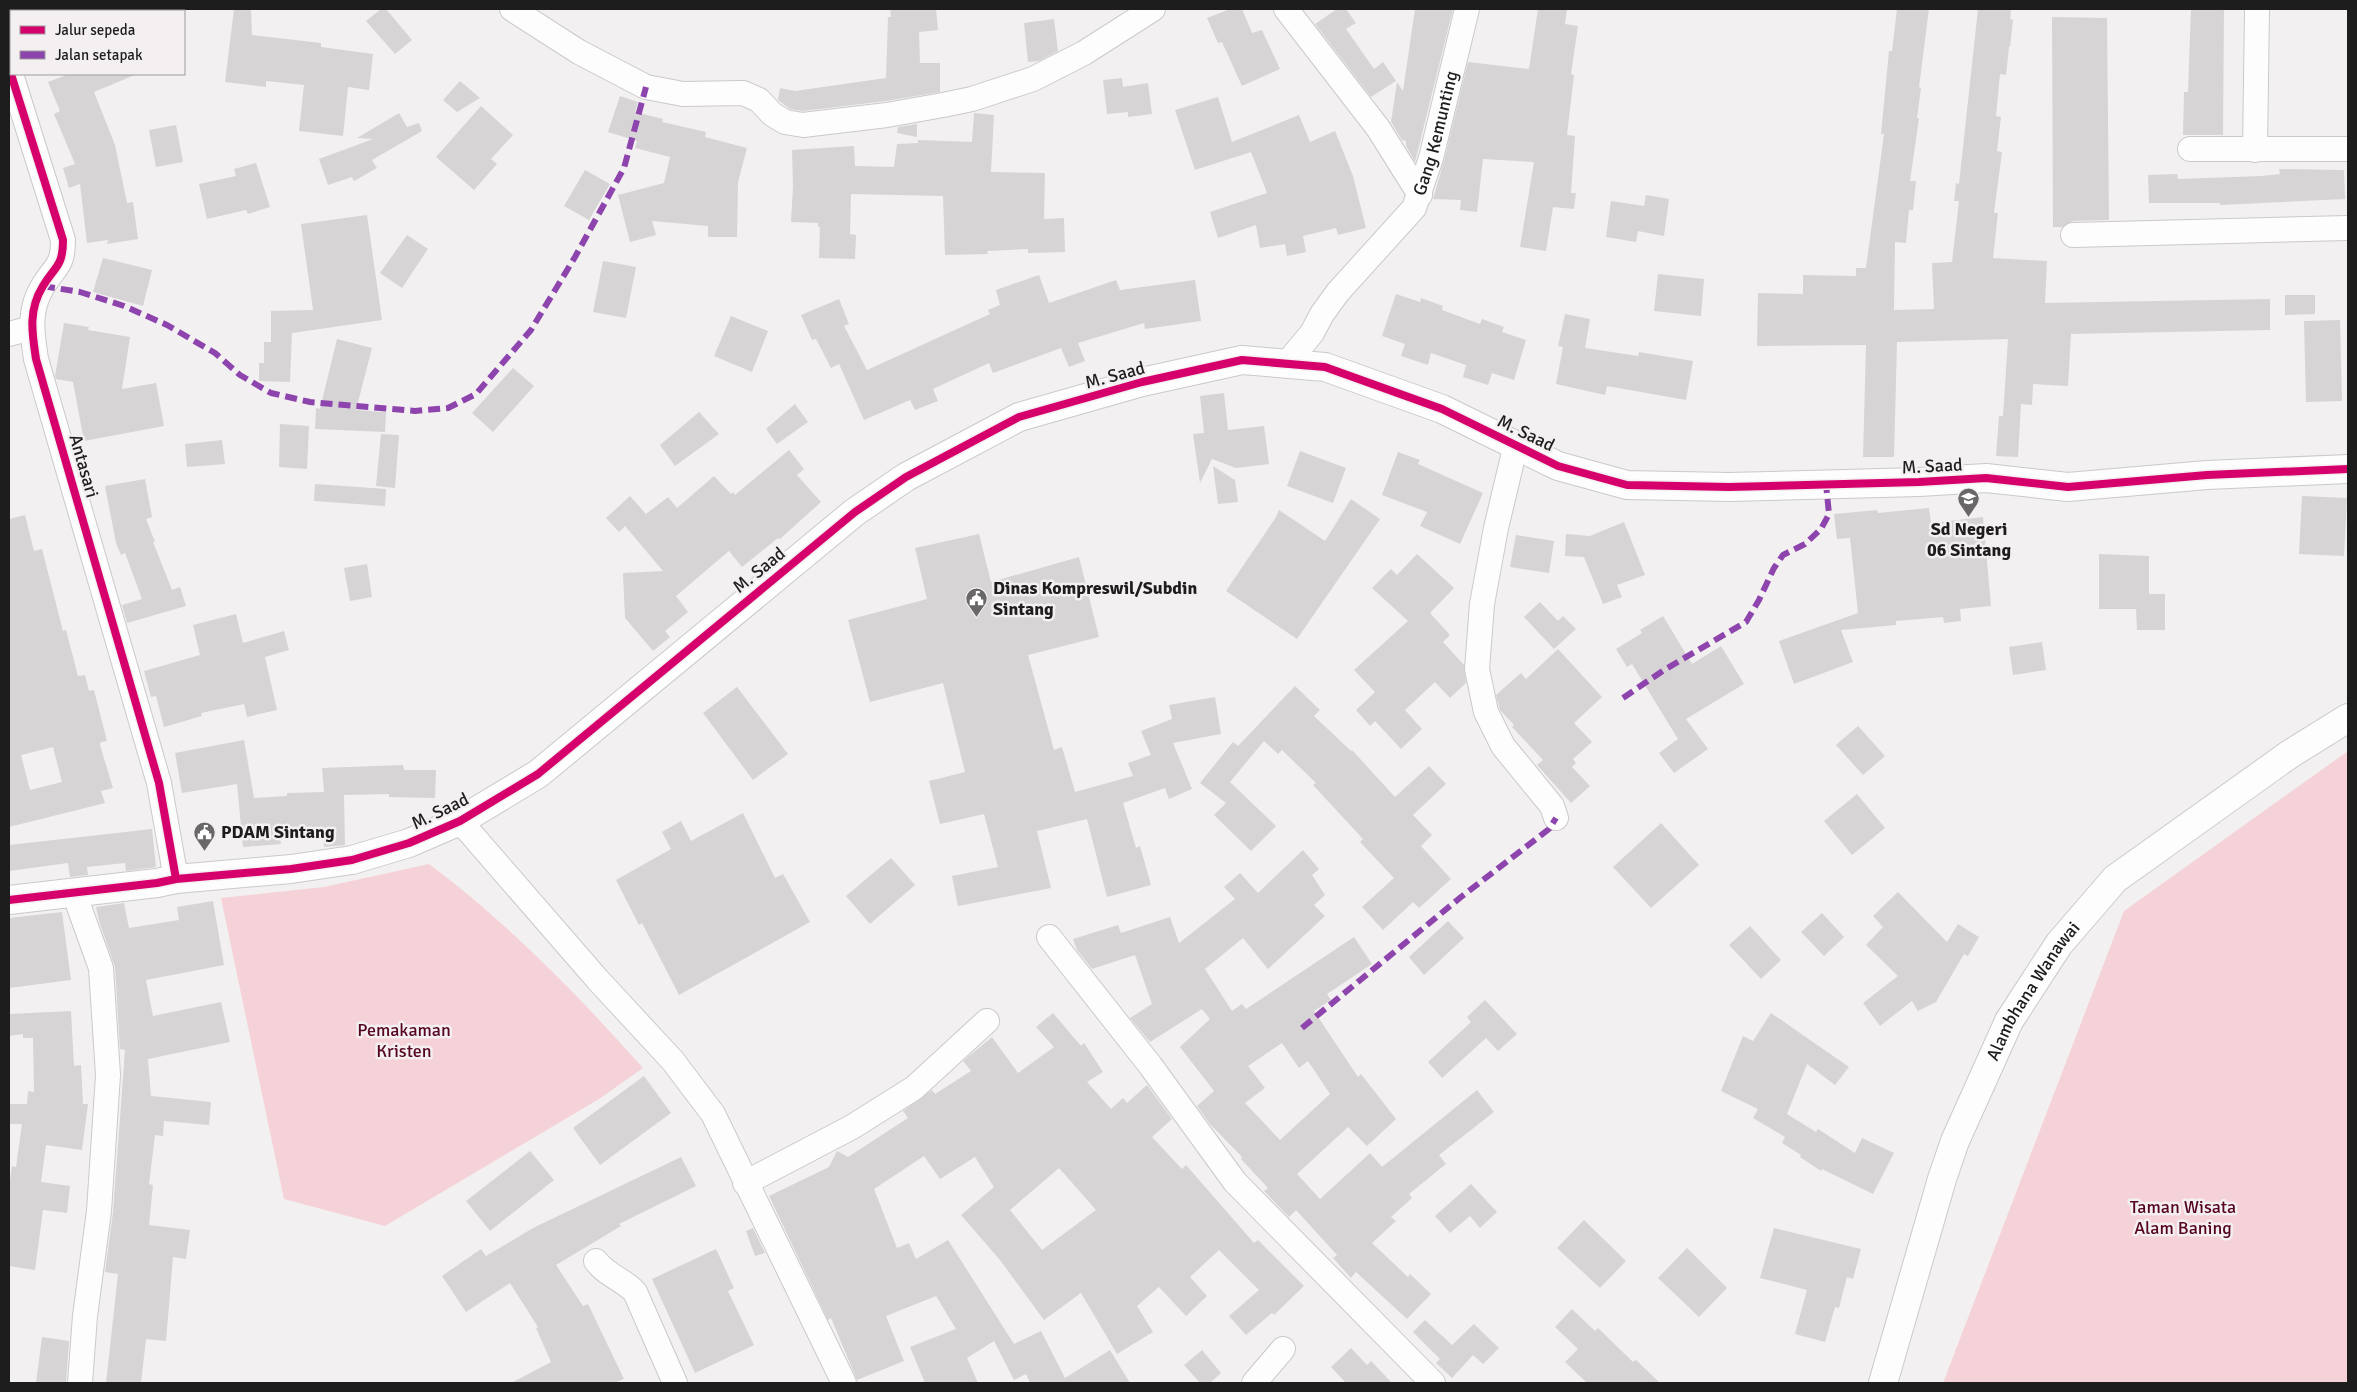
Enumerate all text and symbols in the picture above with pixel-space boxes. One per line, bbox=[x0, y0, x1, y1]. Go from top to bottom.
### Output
legend bbox=[10, 10, 185, 75]
text: Jalur sepeda bbox=[55, 21, 135, 39]
text: Jalan setapak bbox=[55, 46, 143, 64]
street label: Gang Kemunting bbox=[1408, 69, 1463, 198]
street label: M. Saad bbox=[1083, 356, 1147, 394]
street label: M. Saad bbox=[1494, 410, 1558, 456]
street label: Antasari bbox=[64, 432, 104, 500]
street label: M. Saad bbox=[1901, 453, 1963, 479]
school or university icon: Sd Negeri 06 Sintang bbox=[1957, 487, 1981, 518]
place label: Sd Negeri 06 Sintang bbox=[1927, 518, 2011, 561]
street label: M. Saad bbox=[728, 542, 790, 598]
place label: Dinas Kompreswil/Subdin Sintang bbox=[993, 577, 1197, 620]
public building icon: Dinas Kompreswil/Subdin Sintang bbox=[965, 586, 989, 617]
street label: M. Saad bbox=[408, 788, 472, 834]
public building icon: PDAM Sintang bbox=[193, 820, 217, 851]
place label: PDAM Sintang bbox=[221, 821, 335, 843]
street label: Alambhana Wanawai bbox=[1982, 917, 2085, 1064]
park label: Pemakaman Kristen bbox=[357, 1019, 451, 1062]
park label: Taman Wisata Alam Baning bbox=[2130, 1196, 2236, 1239]

